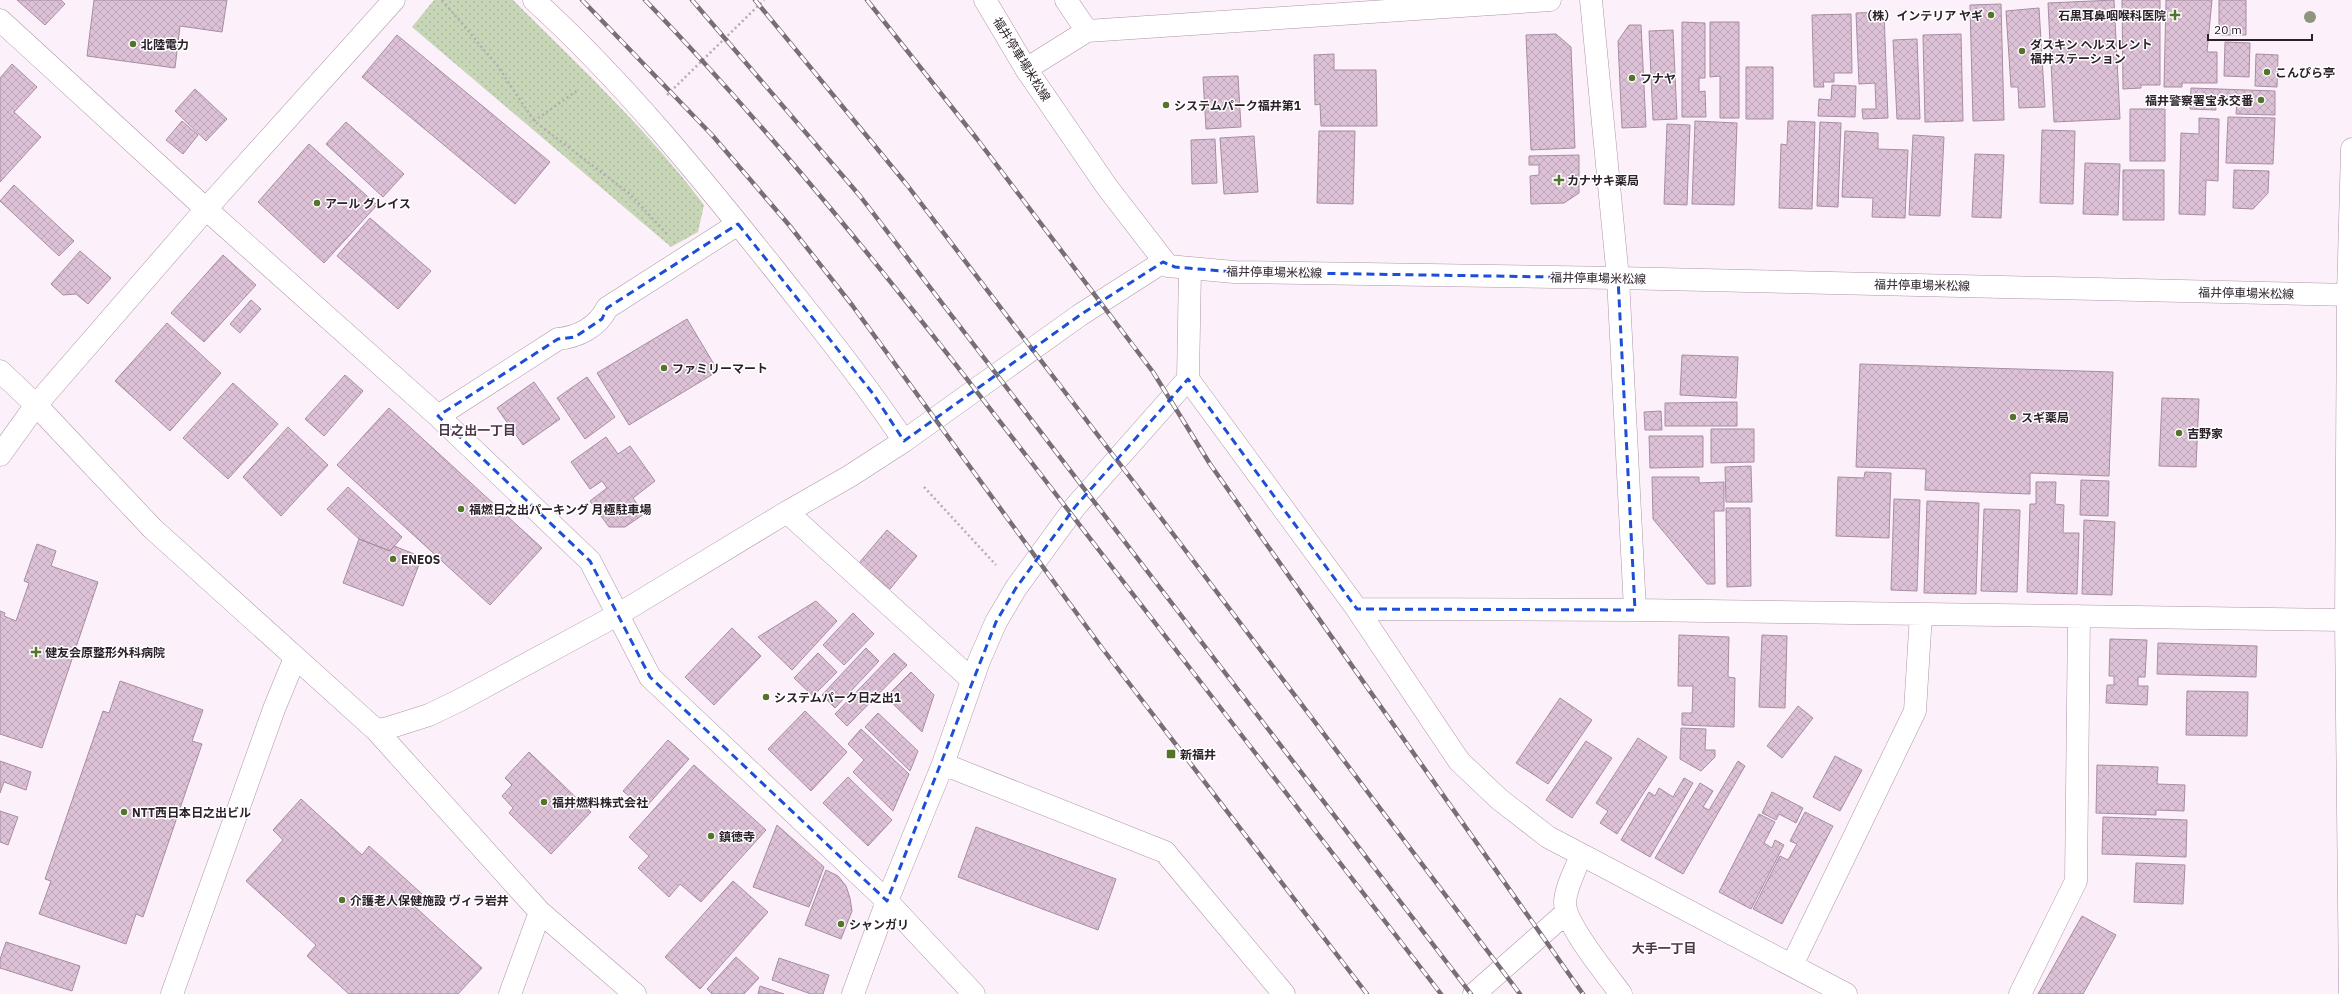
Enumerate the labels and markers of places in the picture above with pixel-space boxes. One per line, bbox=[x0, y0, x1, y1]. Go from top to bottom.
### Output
place label: （株）インテリア ヤギ bbox=[1860, 8, 1983, 23]
place label: 石黒耳鼻咽喉科医院 bbox=[2058, 8, 2166, 23]
marker: 石黒耳鼻咽喉科医院 bbox=[2169, 9, 2181, 21]
marker: （株）インテリア ヤギ bbox=[1986, 10, 1996, 20]
place label: 北陸電力 bbox=[141, 37, 189, 52]
place label: ダスキン ヘルスレント 福井ステーション bbox=[2030, 37, 2152, 66]
marker: 北陸電力 bbox=[128, 39, 138, 49]
marker: ダスキン ヘルスレント 福井ステーション bbox=[2017, 46, 2027, 56]
place label: こんぴら亭 bbox=[2275, 65, 2335, 80]
marker: こんぴら亭 bbox=[2262, 67, 2272, 77]
place label: フナヤ bbox=[1640, 71, 1676, 86]
marker: フナヤ bbox=[1627, 73, 1637, 83]
place label: 福井警察署宝永交番 bbox=[2145, 93, 2254, 108]
marker: 福井警察署宝永交番 bbox=[2256, 95, 2266, 105]
place label: システムパーク福井第1 bbox=[1174, 98, 1301, 113]
marker: システムパーク福井第1 bbox=[1161, 100, 1171, 110]
place label: カナサキ薬局 bbox=[1567, 173, 1639, 188]
marker: カナサキ薬局 bbox=[1554, 175, 1564, 185]
place label: アール グレイス bbox=[325, 196, 411, 211]
marker: アール グレイス bbox=[312, 198, 322, 208]
place label: ファミリーマート bbox=[672, 361, 768, 376]
marker: ファミリーマート bbox=[659, 363, 669, 373]
place label: スギ薬局 bbox=[2021, 410, 2069, 425]
marker: スギ薬局 bbox=[2008, 412, 2018, 422]
place label: 吉野家 bbox=[2187, 426, 2223, 441]
marker: 吉野家 bbox=[2174, 428, 2184, 438]
place label: 福燃日之出パーキング 月極駐車場 bbox=[469, 502, 651, 517]
marker: 福燃日之出パーキング 月極駐車場 bbox=[456, 504, 466, 514]
place label: ENEOS bbox=[401, 552, 440, 567]
marker: ENEOS bbox=[388, 554, 398, 564]
place label: 健友会原整形外科病院 bbox=[45, 645, 165, 660]
marker: 健友会原整形外科病院 bbox=[30, 646, 42, 658]
place label: システムパーク日之出1 bbox=[774, 690, 901, 705]
marker: システムパーク日之出1 bbox=[761, 692, 771, 702]
place label: 新福井 bbox=[1180, 747, 1216, 762]
marker: 新福井 bbox=[1165, 748, 1177, 760]
place label: 福井燃料株式会社 bbox=[552, 795, 648, 810]
marker: 福井燃料株式会社 bbox=[539, 797, 549, 807]
place label: NTT西日本日之出ビル bbox=[132, 805, 251, 820]
marker: NTT西日本日之出ビル bbox=[119, 807, 129, 817]
place label: 鎮徳寺 bbox=[718, 829, 755, 844]
marker: 鎮徳寺 bbox=[706, 831, 716, 841]
place label: 介護老人保健施設 ヴィラ岩井 bbox=[350, 893, 509, 908]
marker: 介護老人保健施設 ヴィラ岩井 bbox=[337, 895, 347, 905]
place label: シャンガリ bbox=[849, 917, 909, 932]
marker: シャンガリ bbox=[836, 919, 846, 929]

